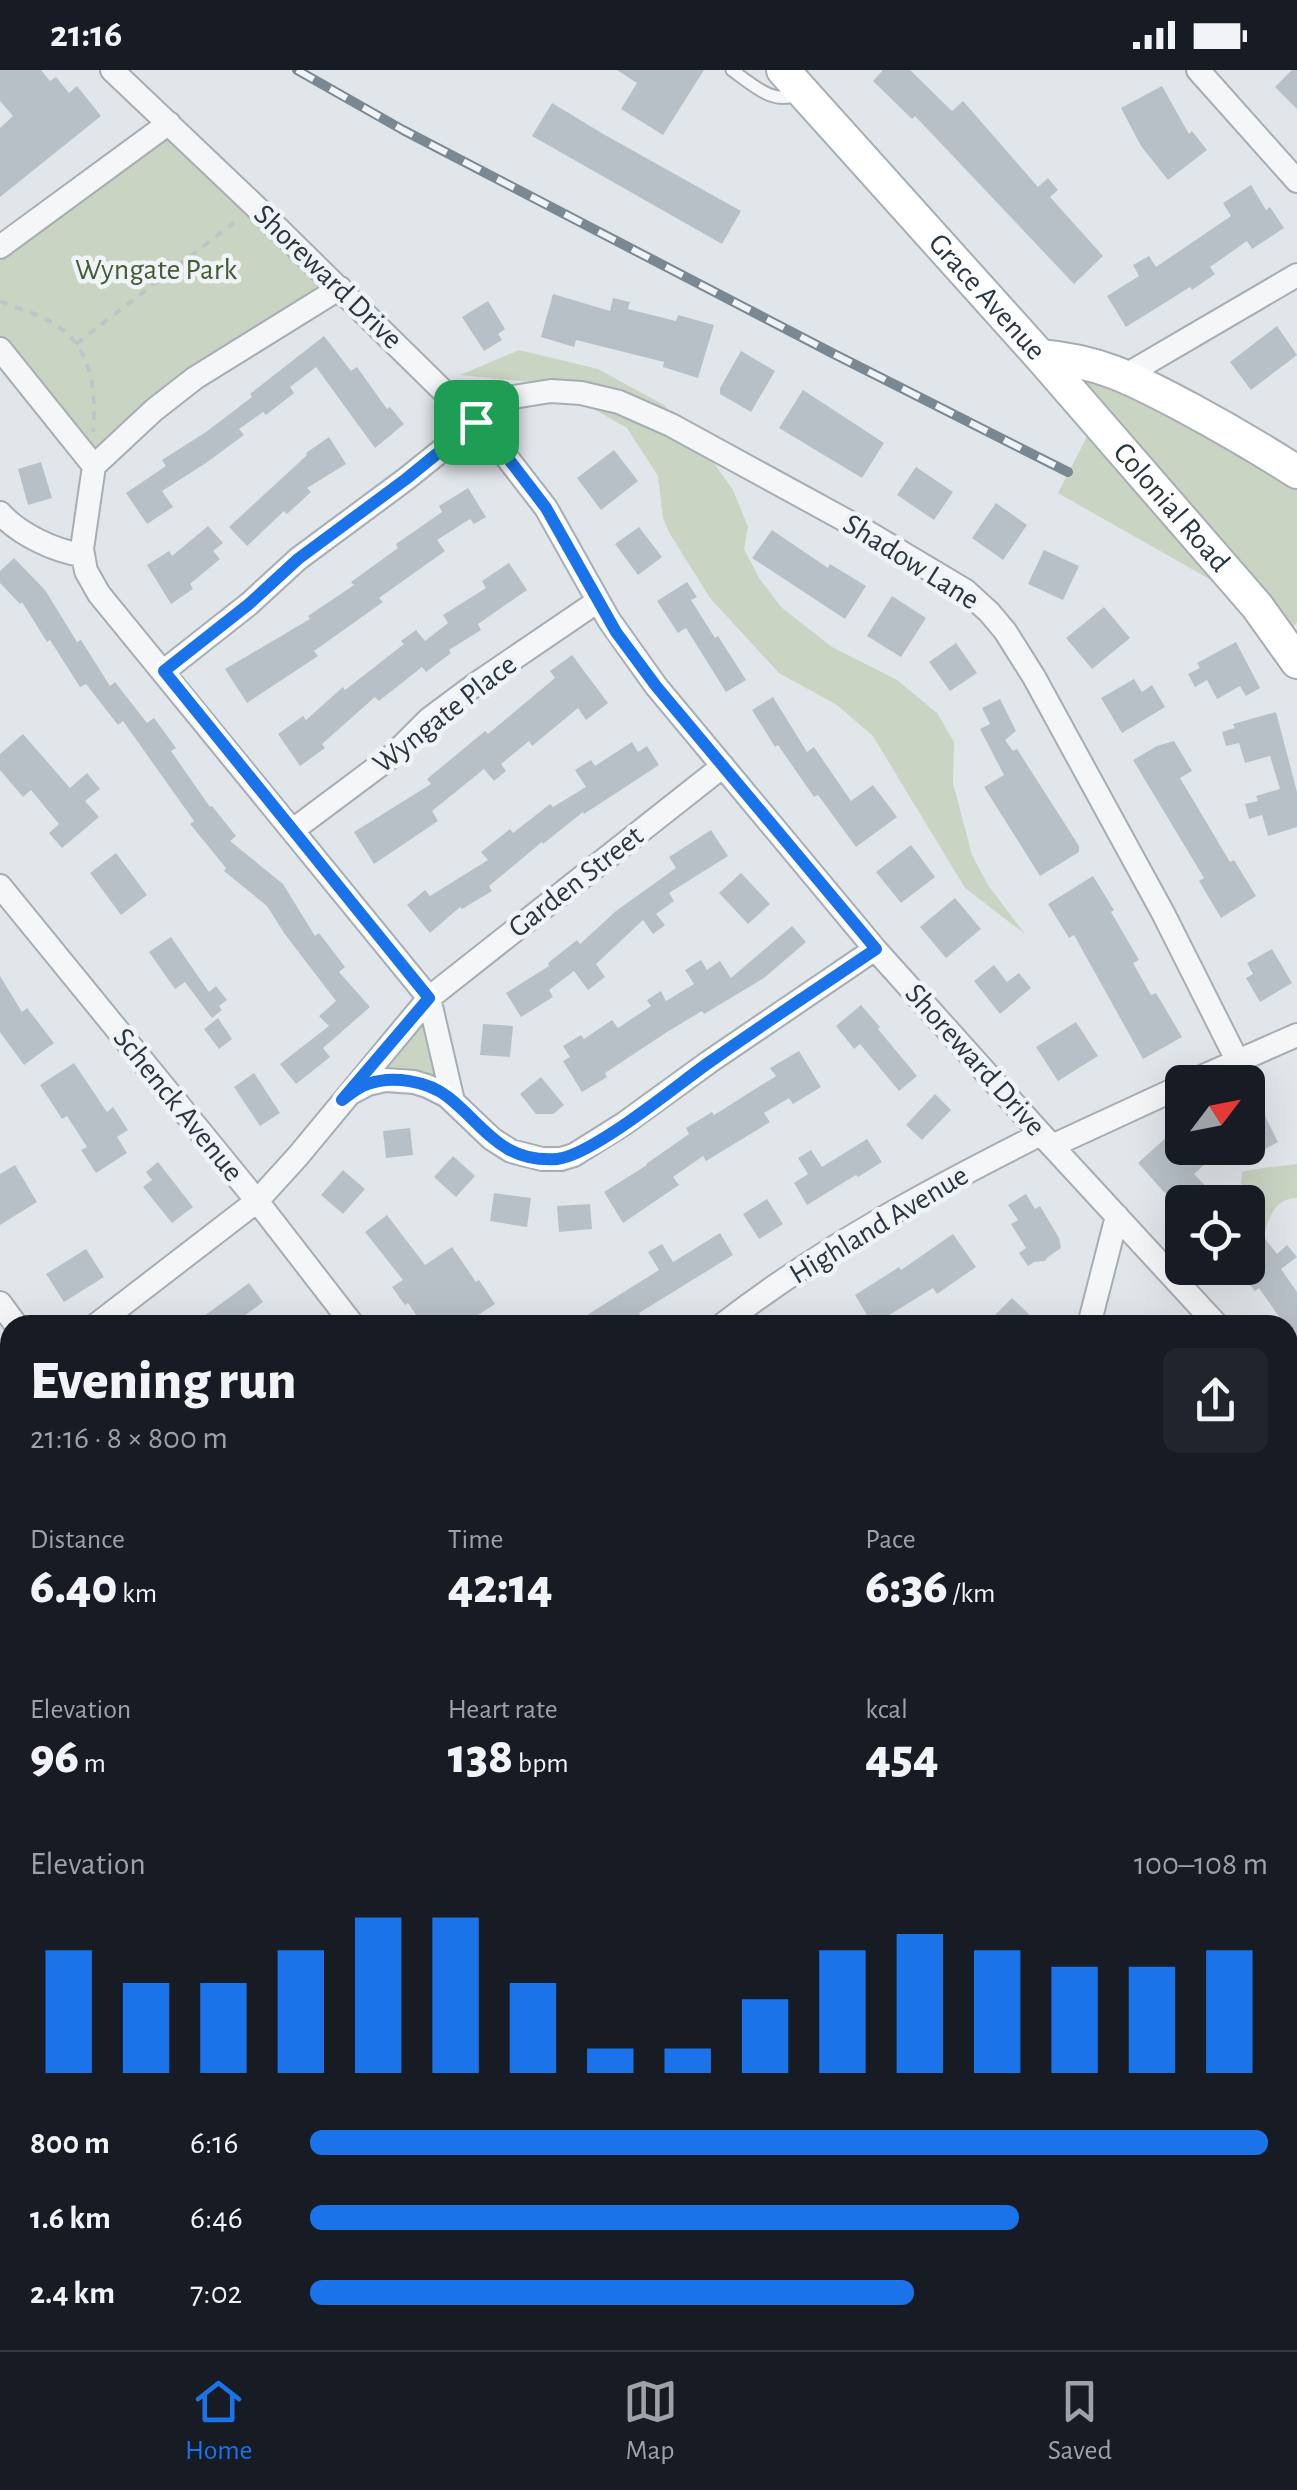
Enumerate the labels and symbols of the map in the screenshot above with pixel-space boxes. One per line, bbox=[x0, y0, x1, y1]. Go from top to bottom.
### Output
street label: Shoreward Drive bbox=[248, 199, 408, 355]
street label: Grace Avenue bbox=[923, 228, 1051, 366]
park label: Wyngate Park bbox=[75, 255, 237, 285]
pin bbox=[434, 380, 519, 465]
street label: Colonial Road bbox=[1108, 437, 1235, 578]
street label: Shadow Lane bbox=[838, 509, 984, 615]
street label: Wyngate Place bbox=[368, 649, 522, 779]
street label: Garden Street bbox=[503, 820, 649, 943]
street label: Shoreward Drive bbox=[899, 978, 1051, 1142]
street label: Schenck Avenue bbox=[107, 1023, 249, 1187]
north arrow bbox=[1165, 1065, 1265, 1165]
street label: Highland Avenue bbox=[785, 1160, 973, 1290]

